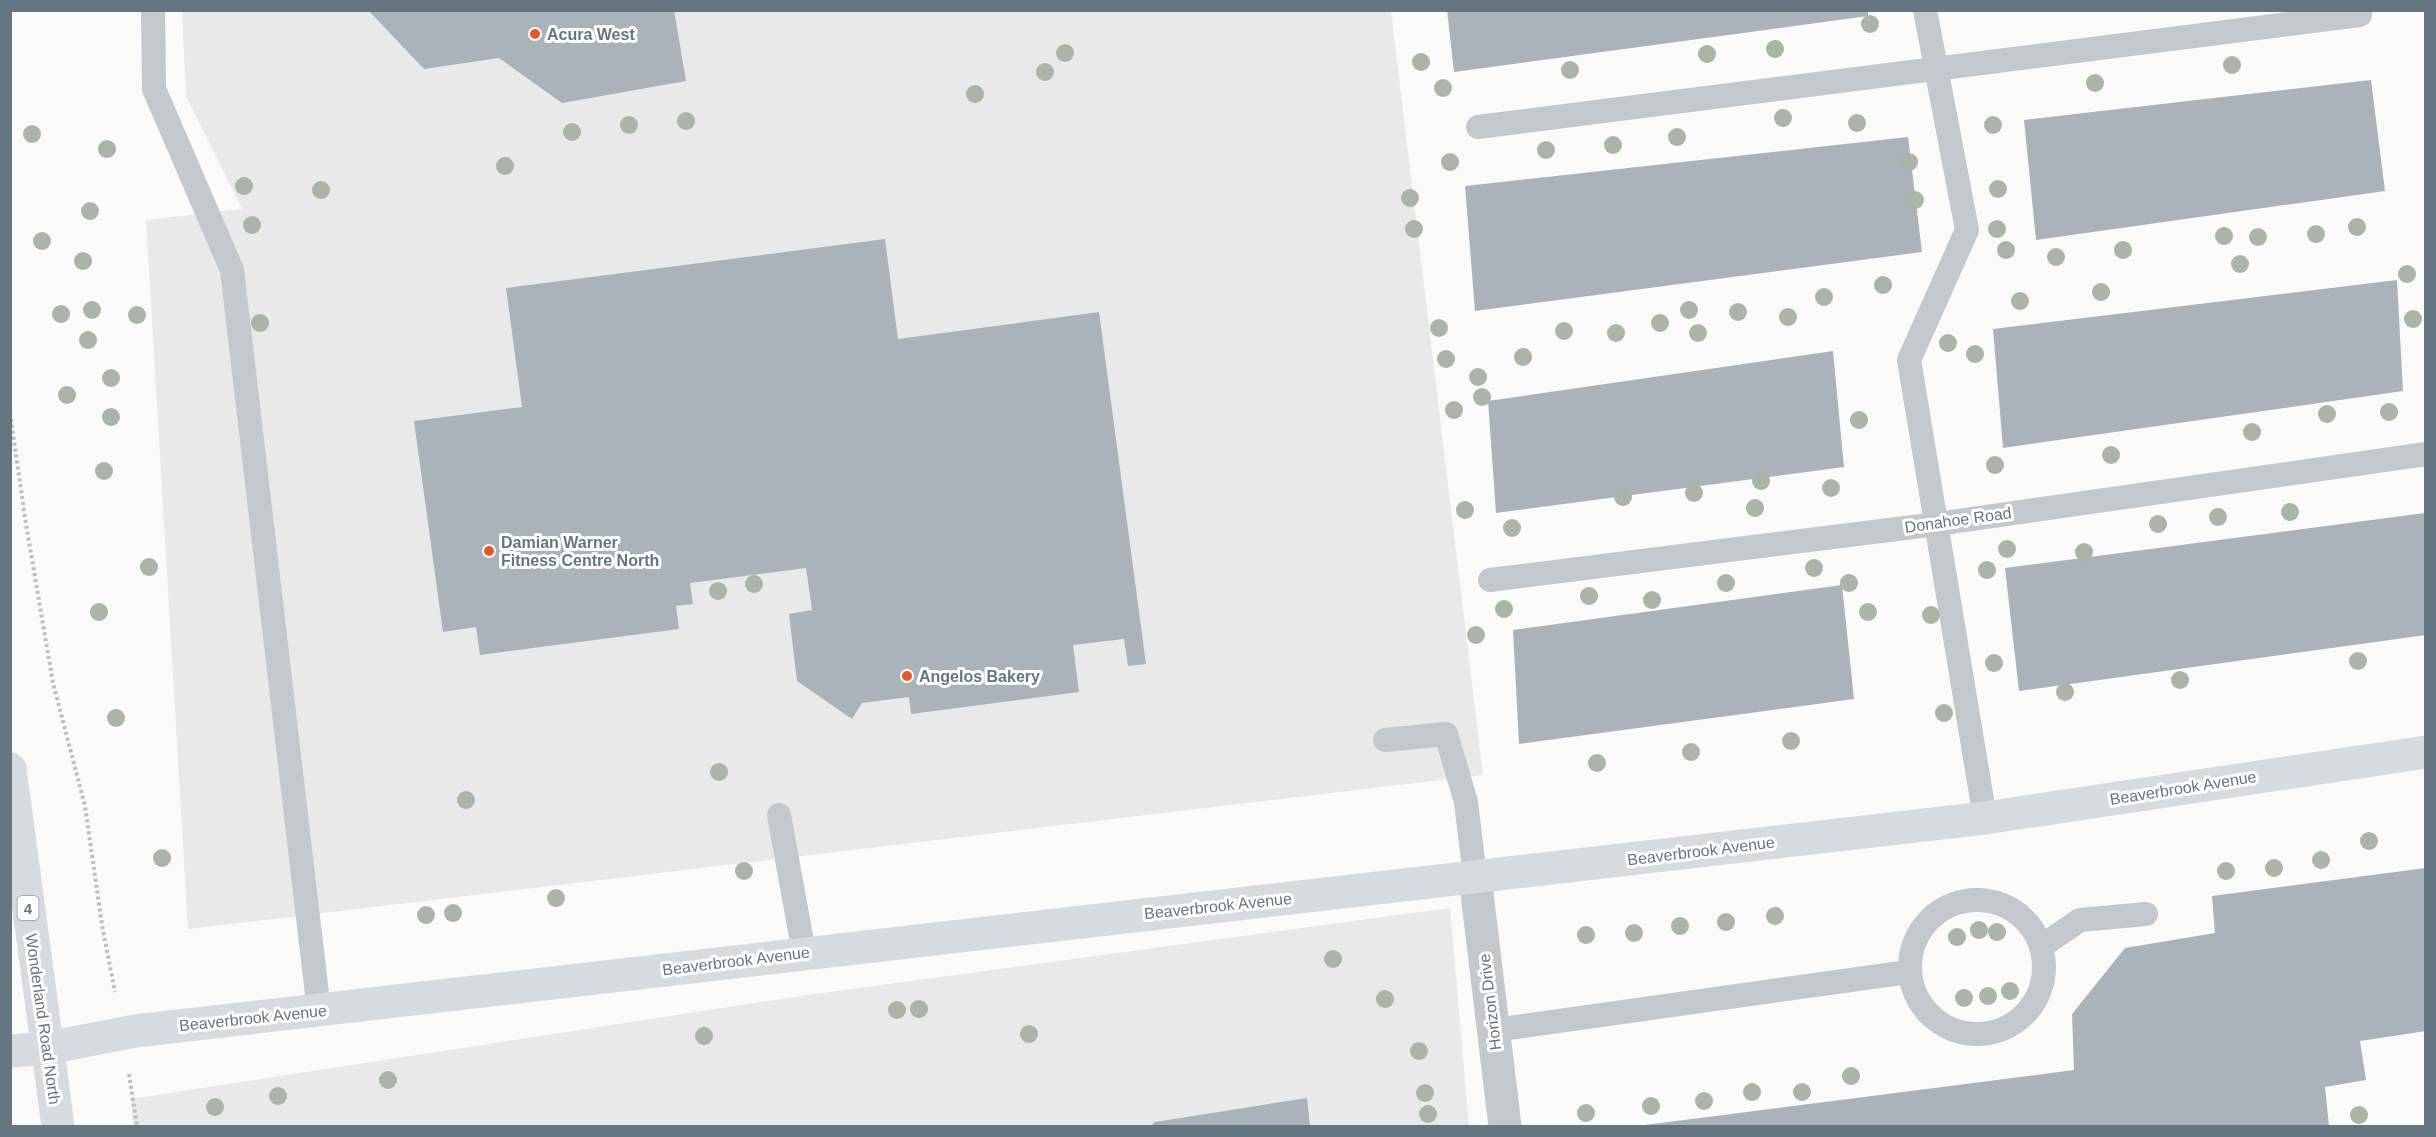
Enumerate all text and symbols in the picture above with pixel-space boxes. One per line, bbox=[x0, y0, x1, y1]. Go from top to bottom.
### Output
place label: Acura West bbox=[547, 26, 635, 43]
marker: Acura West bbox=[528, 27, 542, 41]
street label: Donahoe Road bbox=[1904, 504, 2012, 536]
place label: Damian Warner Fitness Centre North bbox=[501, 534, 659, 569]
marker: Damian Warner Fitness Centre North bbox=[482, 544, 496, 558]
place label: Angelos Bakery bbox=[919, 668, 1040, 685]
marker: Angelos Bakery bbox=[900, 669, 914, 683]
street label: Beaverbrook Avenue bbox=[2108, 768, 2258, 808]
street label: Beaverbrook Avenue bbox=[1626, 834, 1776, 868]
street label: Beaverbrook Avenue bbox=[1143, 890, 1293, 922]
road number: 4 bbox=[18, 896, 38, 920]
street label: Wonderland Road North bbox=[23, 933, 63, 1105]
street label: Beaverbrook Avenue bbox=[661, 944, 811, 978]
street label: Horizon Drive bbox=[1476, 953, 1504, 1051]
street label: Beaverbrook Avenue bbox=[178, 1002, 328, 1034]

